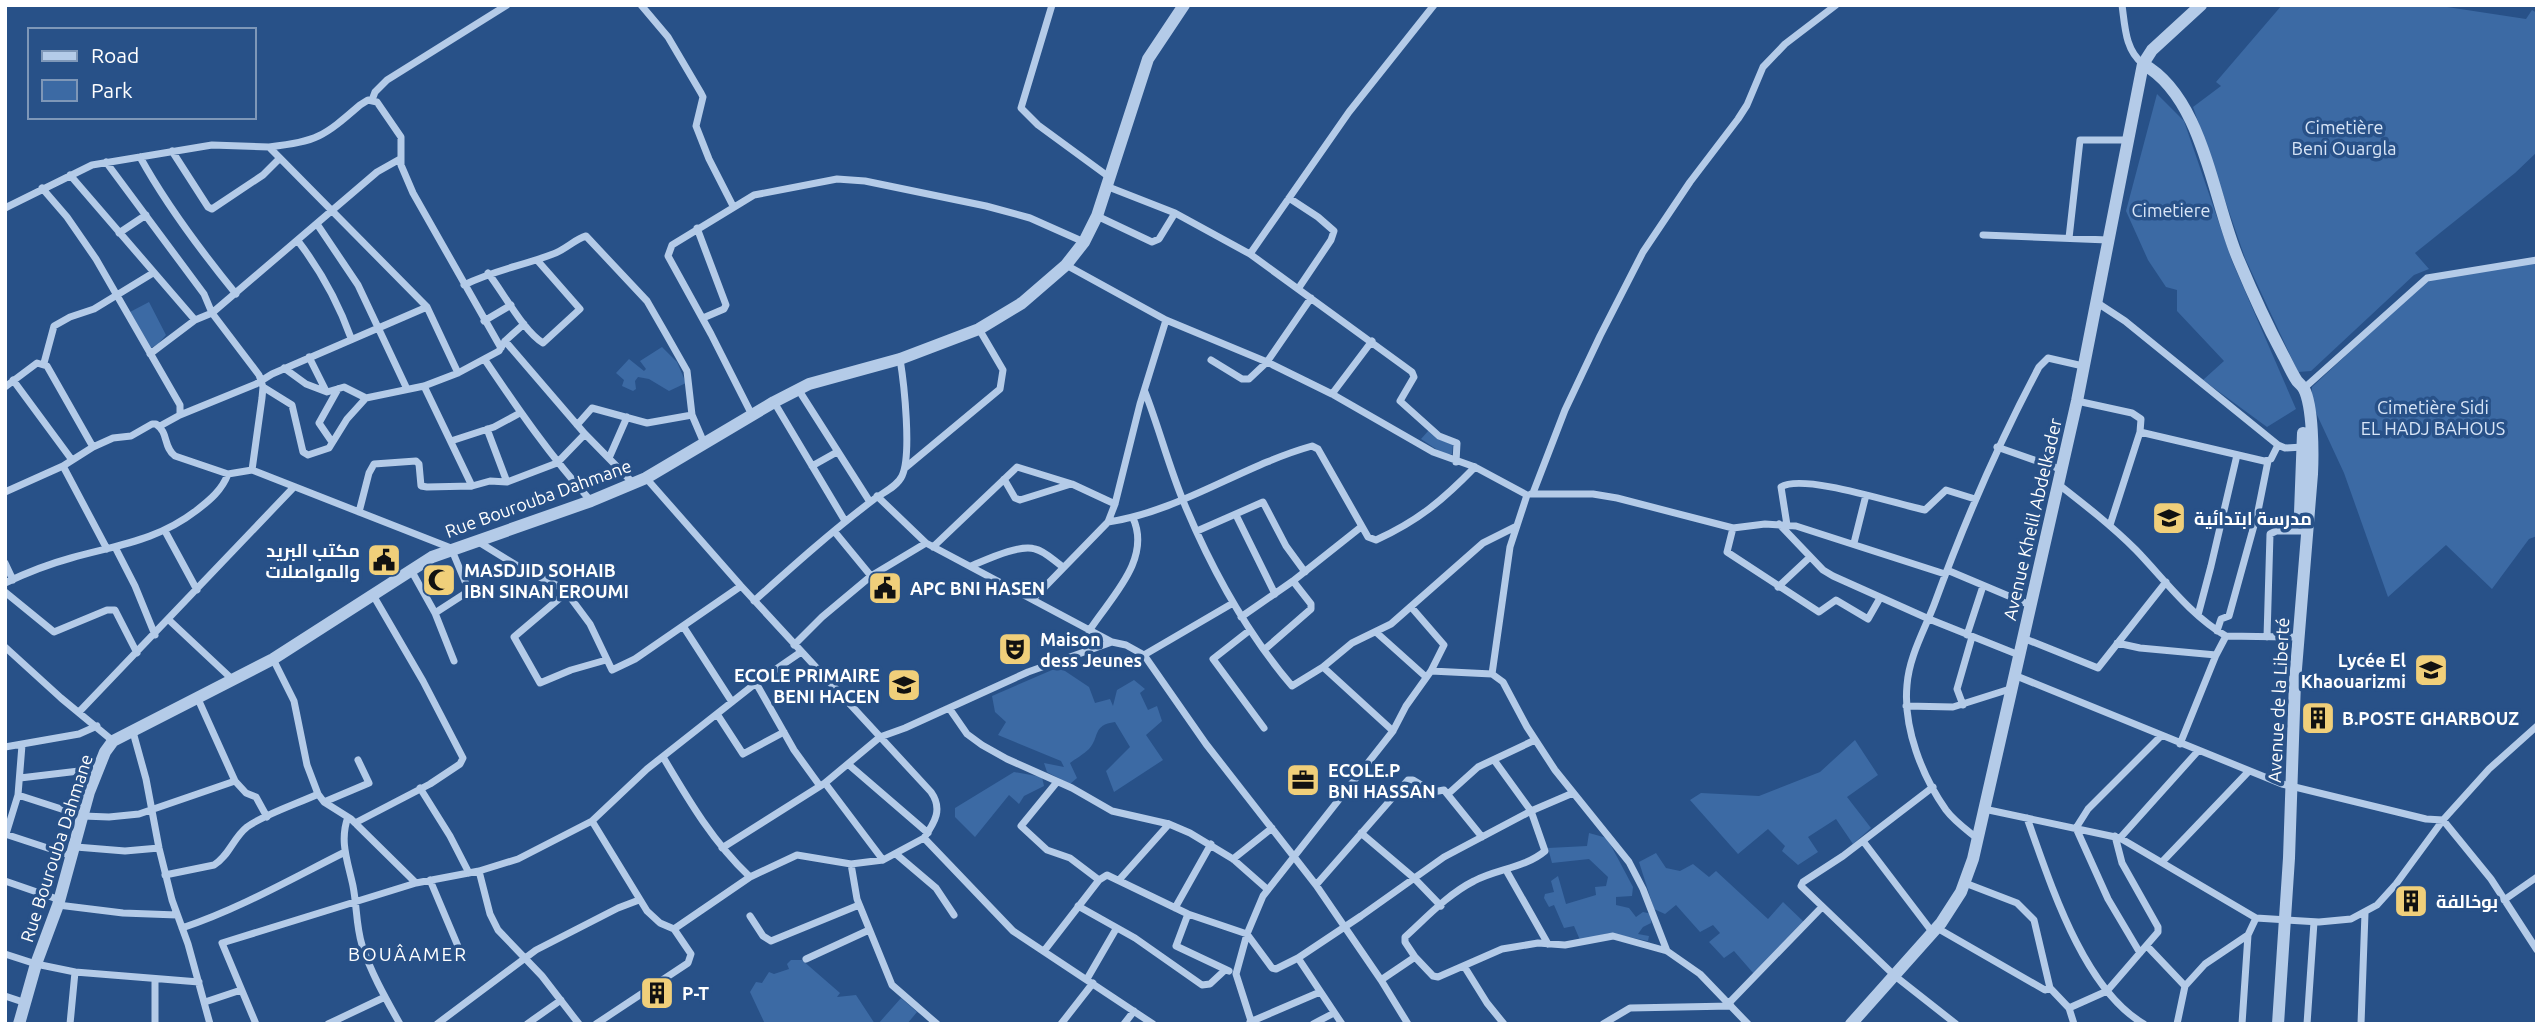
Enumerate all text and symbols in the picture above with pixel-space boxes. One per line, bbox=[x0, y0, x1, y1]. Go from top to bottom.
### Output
legend bbox=[28, 28, 256, 119]
text: Road bbox=[91, 43, 139, 67]
text: Park bbox=[91, 78, 133, 102]
park label: Cimetière Beni Ouargla bbox=[2292, 117, 2396, 158]
park label: Cimetiere bbox=[2131, 200, 2211, 220]
park label: Cimetière Sidi EL HADJ BAHOUS bbox=[2361, 397, 2505, 438]
street label: Avenue Khelil Abdelkader bbox=[1999, 416, 2065, 622]
street label: Rue Bourouba Dahmane bbox=[442, 455, 634, 541]
school or university icon: مدرسة ابتدائية bbox=[2150, 499, 2188, 537]
place label: مدرسة ابتدائية bbox=[2194, 508, 2312, 529]
place label: مكتب البريد والمواصلات bbox=[266, 540, 360, 583]
public building icon: مكتب البريد والمواصلات bbox=[365, 541, 403, 579]
place label: MASDJID SOHAIB IBN SINAN EROUMI bbox=[464, 560, 629, 601]
mosque icon: MASDJID SOHAIB IBN SINAN EROUMI bbox=[420, 561, 458, 599]
public building icon: APC BNI HASEN bbox=[866, 569, 904, 607]
place label: APC BNI HASEN bbox=[910, 578, 1045, 598]
street label: Avenue de la Liberté bbox=[2264, 617, 2292, 783]
place label: Maison dess Jeunes bbox=[1040, 629, 1142, 670]
theatre icon: Maison dess Jeunes bbox=[996, 630, 1034, 668]
place label: Lycée El Khaouarizmi bbox=[2301, 650, 2407, 691]
school or university icon: Lycée El Khaouarizmi bbox=[2412, 651, 2450, 689]
place label: ECOLE PRIMAIRE BENI HACEN bbox=[734, 665, 880, 706]
school or university icon: ECOLE PRIMAIRE BENI HACEN bbox=[885, 666, 923, 704]
building icon: B.POSTE GHARBOUZ bbox=[2299, 699, 2337, 737]
place label: B.POSTE GHARBOUZ bbox=[2342, 708, 2519, 728]
street label: Rue Bourouba Dahmane bbox=[16, 751, 96, 945]
place label: ECOLE.P BNI HASSAN bbox=[1328, 760, 1436, 801]
office icon: ECOLE.P BNI HASSAN bbox=[1284, 761, 1322, 799]
building icon: بوخالفة bbox=[2392, 882, 2430, 920]
place label: بوخالفة bbox=[2436, 891, 2498, 913]
district label: BOUÂAMER bbox=[348, 943, 468, 965]
building icon: P-T bbox=[638, 974, 676, 1012]
place label: P-T bbox=[682, 983, 709, 1003]

